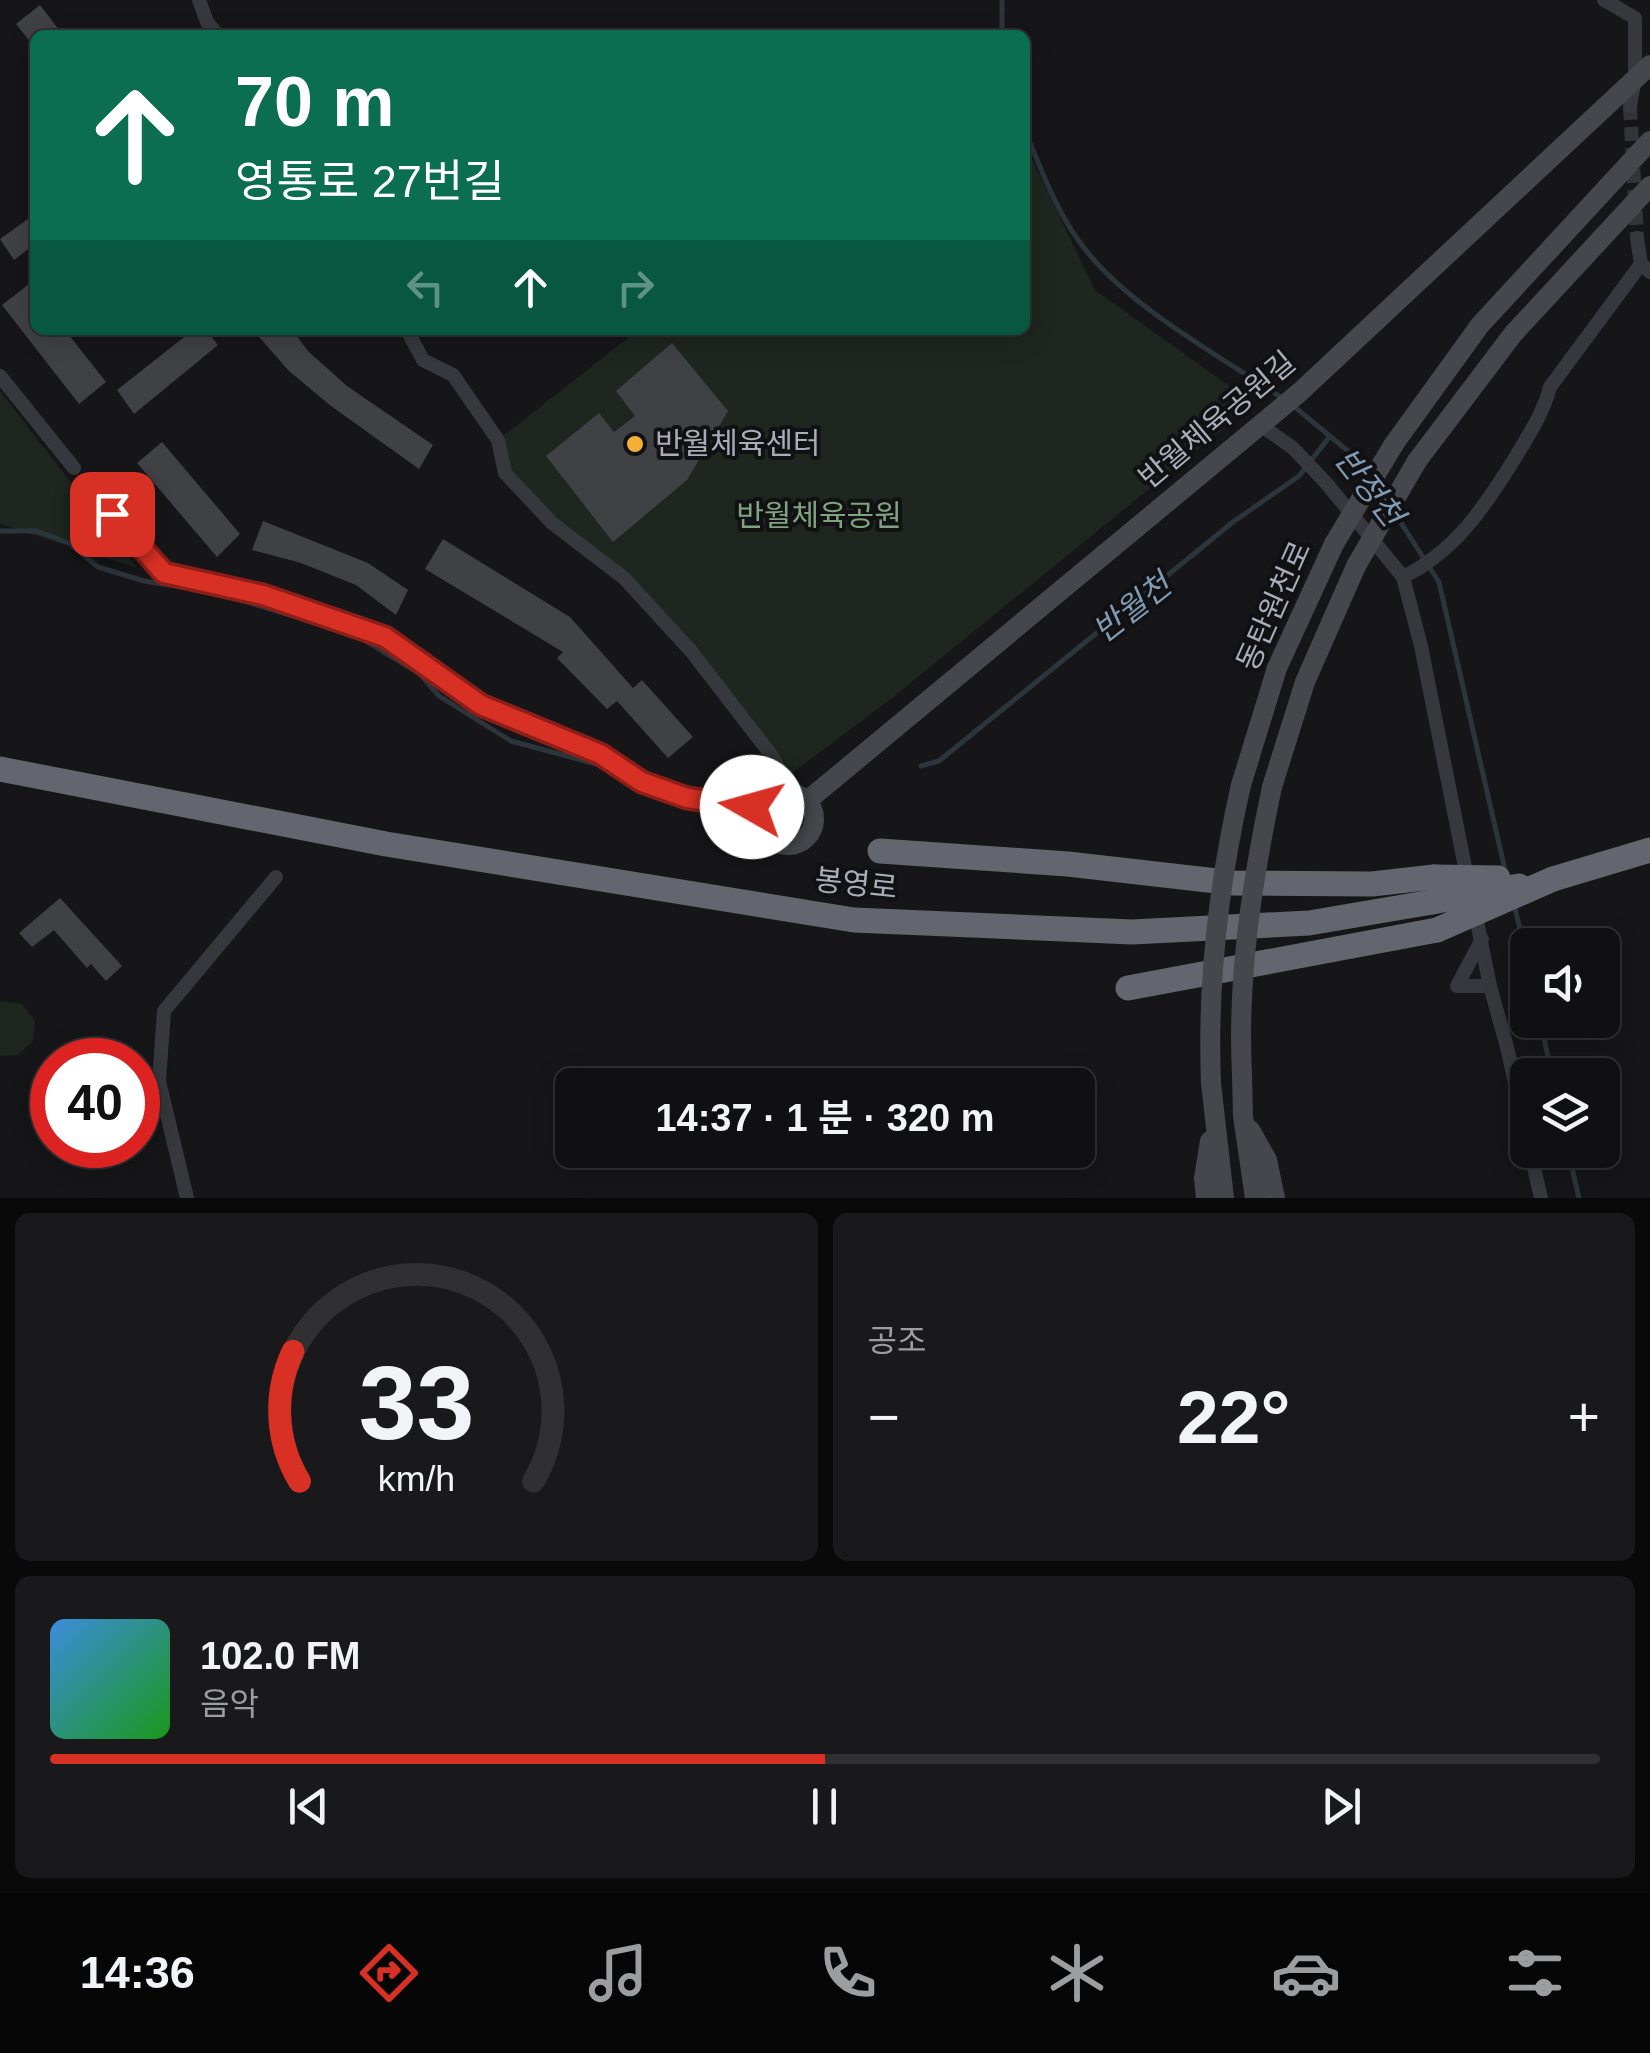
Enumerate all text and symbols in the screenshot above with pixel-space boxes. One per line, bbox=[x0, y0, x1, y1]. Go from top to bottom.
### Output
text: 70 m bbox=[235, 63, 395, 141]
icon: ahead bbox=[70, 70, 200, 200]
text: 영통로 27번길 bbox=[235, 156, 505, 207]
icon: left bbox=[398, 260, 453, 315]
icon: ahead bbox=[503, 260, 558, 315]
icon: right bbox=[608, 260, 663, 315]
street label: 반월체육공원길 bbox=[1132, 345, 1301, 494]
place label: 반월체육센터 bbox=[655, 427, 821, 460]
marker: 반월체육센터 bbox=[624, 433, 646, 455]
water label: 반정천 bbox=[1328, 441, 1413, 536]
pin bbox=[70, 472, 155, 557]
icon: arrive bbox=[85, 487, 140, 542]
park label: 반월체육공원 bbox=[736, 499, 902, 532]
street label: 동탄원천로 bbox=[1230, 536, 1317, 676]
water label: 반월천 bbox=[1086, 564, 1181, 649]
position arrow bbox=[700, 755, 804, 859]
street label: 봉영로 bbox=[813, 863, 899, 904]
map controls bbox=[1510, 928, 1620, 1168]
button: sound bbox=[1510, 928, 1620, 1038]
speed limit sign: 40 bbox=[30, 1038, 160, 1168]
button: layers bbox=[1510, 1058, 1620, 1168]
text: 14:37 · 1 분 · 320 m bbox=[655, 1097, 995, 1139]
text: 공조 bbox=[868, 1323, 926, 1359]
text: 33 bbox=[358, 1345, 474, 1461]
text: 22° bbox=[1177, 1375, 1290, 1459]
text: − bbox=[868, 1386, 900, 1448]
text: + bbox=[1568, 1386, 1600, 1448]
text: km/h bbox=[378, 1459, 455, 1499]
text: 102.0 FM bbox=[200, 1635, 361, 1677]
text: 음악 bbox=[200, 1686, 259, 1722]
icon: previous bbox=[281, 1779, 336, 1834]
icon: pause bbox=[797, 1779, 852, 1834]
icon: next bbox=[1314, 1779, 1369, 1834]
icon: directions bbox=[354, 1938, 424, 2008]
icon: music bbox=[583, 1938, 653, 2008]
icon: phone bbox=[813, 1938, 883, 2008]
icon: climate bbox=[1042, 1938, 1112, 2008]
icon: car bbox=[1271, 1938, 1341, 2008]
icon: filters bbox=[1500, 1938, 1570, 2008]
text: 14:36 bbox=[80, 1947, 195, 1998]

